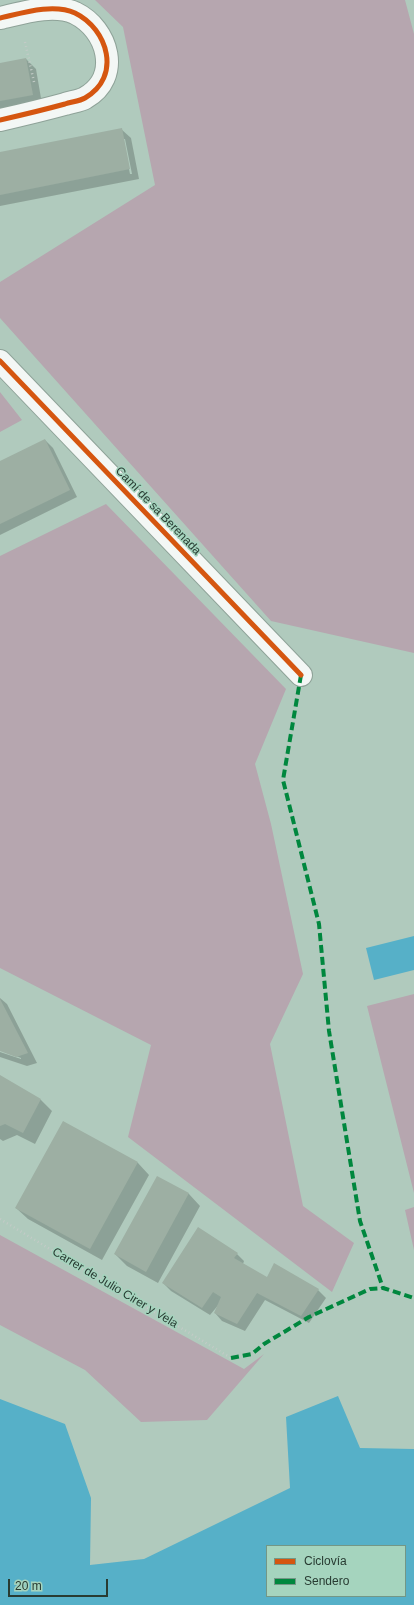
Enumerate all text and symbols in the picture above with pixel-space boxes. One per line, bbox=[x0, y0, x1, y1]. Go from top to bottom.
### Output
street label: Camí de sa Berenada bbox=[112, 464, 204, 558]
street label: Carrer de Julio Cirer y Vela bbox=[50, 1245, 180, 1331]
legend bbox=[266, 1545, 406, 1597]
text: Ciclovía bbox=[304, 1554, 347, 1568]
scale bar bbox=[10, 1571, 110, 1597]
text: Sendero bbox=[304, 1574, 349, 1588]
text: 20 m bbox=[15, 1579, 42, 1593]

